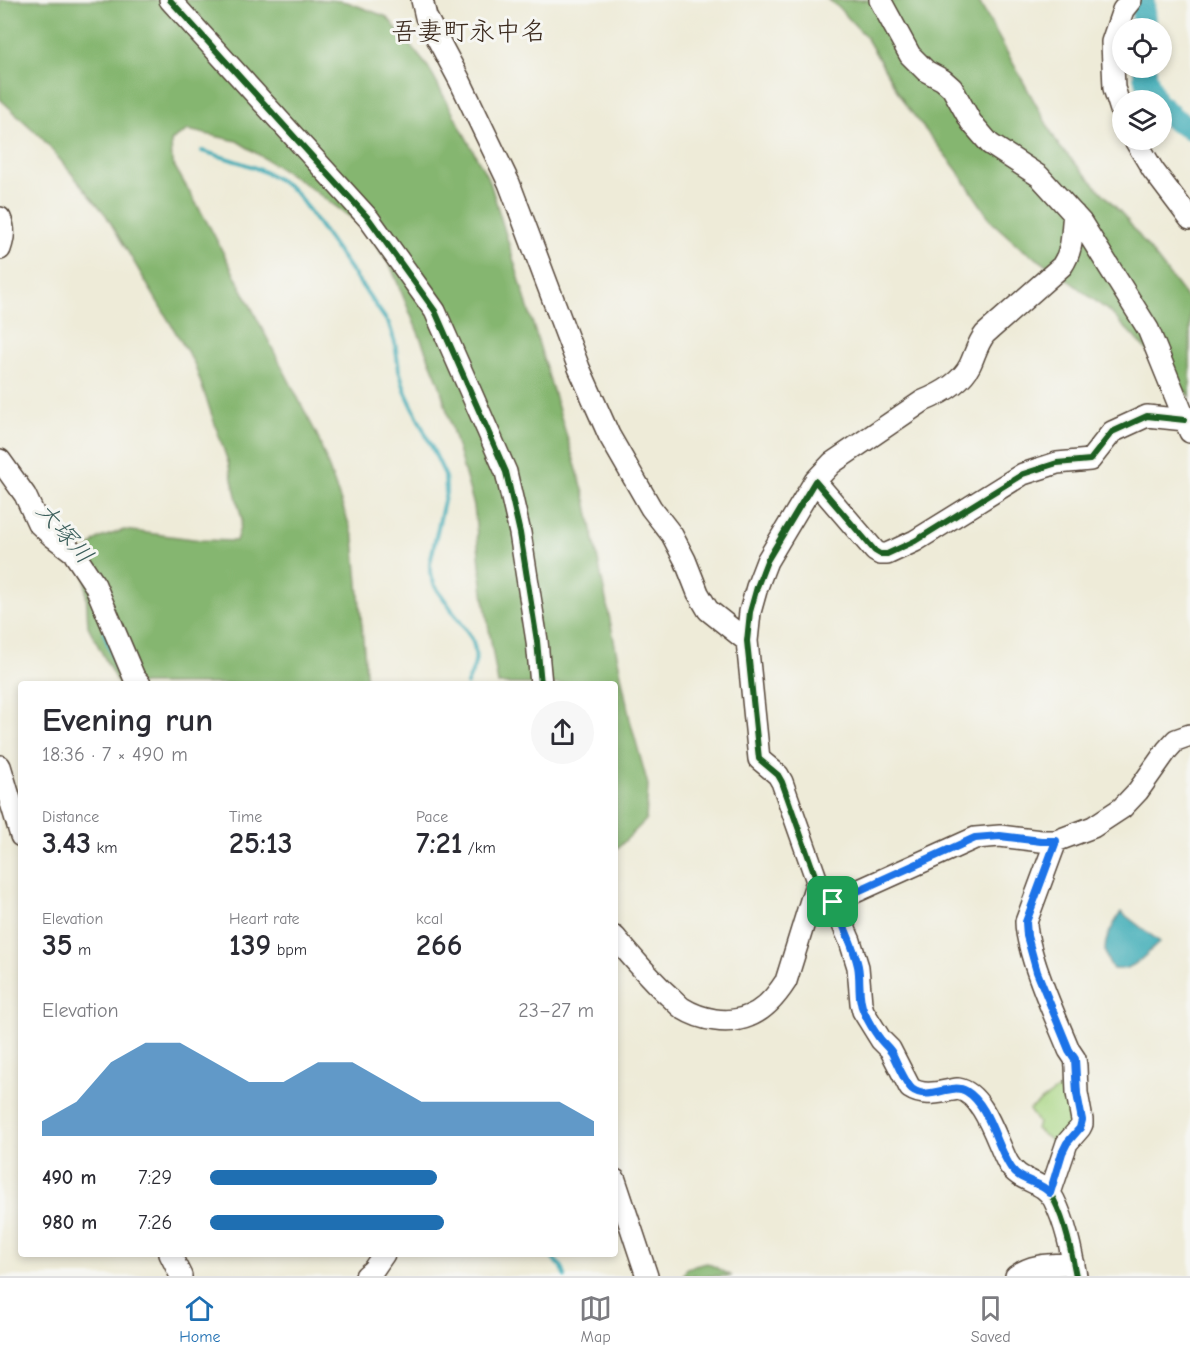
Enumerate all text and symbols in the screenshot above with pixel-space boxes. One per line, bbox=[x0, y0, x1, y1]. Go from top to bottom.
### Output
district label: 吾妻町永中名 bbox=[391, 17, 547, 47]
map controls bbox=[1112, 18, 1172, 150]
button: locate bbox=[1112, 18, 1172, 78]
button: layers bbox=[1112, 90, 1172, 150]
water label: 大塚川 bbox=[31, 497, 99, 569]
text: Evening run bbox=[42, 701, 213, 739]
button: share bbox=[531, 701, 594, 764]
text: 18:36 · 7 × 490 m bbox=[42, 743, 188, 766]
text: Distance bbox=[42, 808, 99, 826]
text: Time bbox=[229, 808, 262, 826]
text: Pace bbox=[416, 808, 448, 826]
text: 3.43 bbox=[42, 826, 91, 861]
text: 25:13 bbox=[229, 826, 293, 861]
text: 7:21 bbox=[416, 826, 462, 861]
text: km bbox=[91, 839, 117, 857]
text: /km bbox=[462, 839, 496, 857]
pin bbox=[807, 876, 858, 927]
icon: arrive bbox=[816, 885, 849, 918]
text: Elevation bbox=[42, 910, 103, 928]
text: Heart rate bbox=[229, 910, 300, 928]
text: kcal bbox=[416, 910, 443, 928]
text: 35 bbox=[42, 928, 73, 963]
text: 139 bbox=[229, 928, 271, 963]
text: 266 bbox=[416, 928, 462, 963]
text: m bbox=[73, 941, 91, 959]
text: bpm bbox=[271, 941, 307, 959]
text: Elevation bbox=[42, 999, 119, 1022]
text: 23–27 m bbox=[518, 999, 594, 1022]
text: 490 m bbox=[42, 1166, 96, 1189]
text: 7:29 bbox=[138, 1166, 172, 1189]
text: 980 m bbox=[42, 1211, 97, 1234]
text: 7:26 bbox=[138, 1211, 172, 1234]
tab: Home bbox=[179, 1292, 221, 1346]
tab: Map bbox=[579, 1292, 612, 1346]
tab: Saved bbox=[971, 1292, 1011, 1346]

